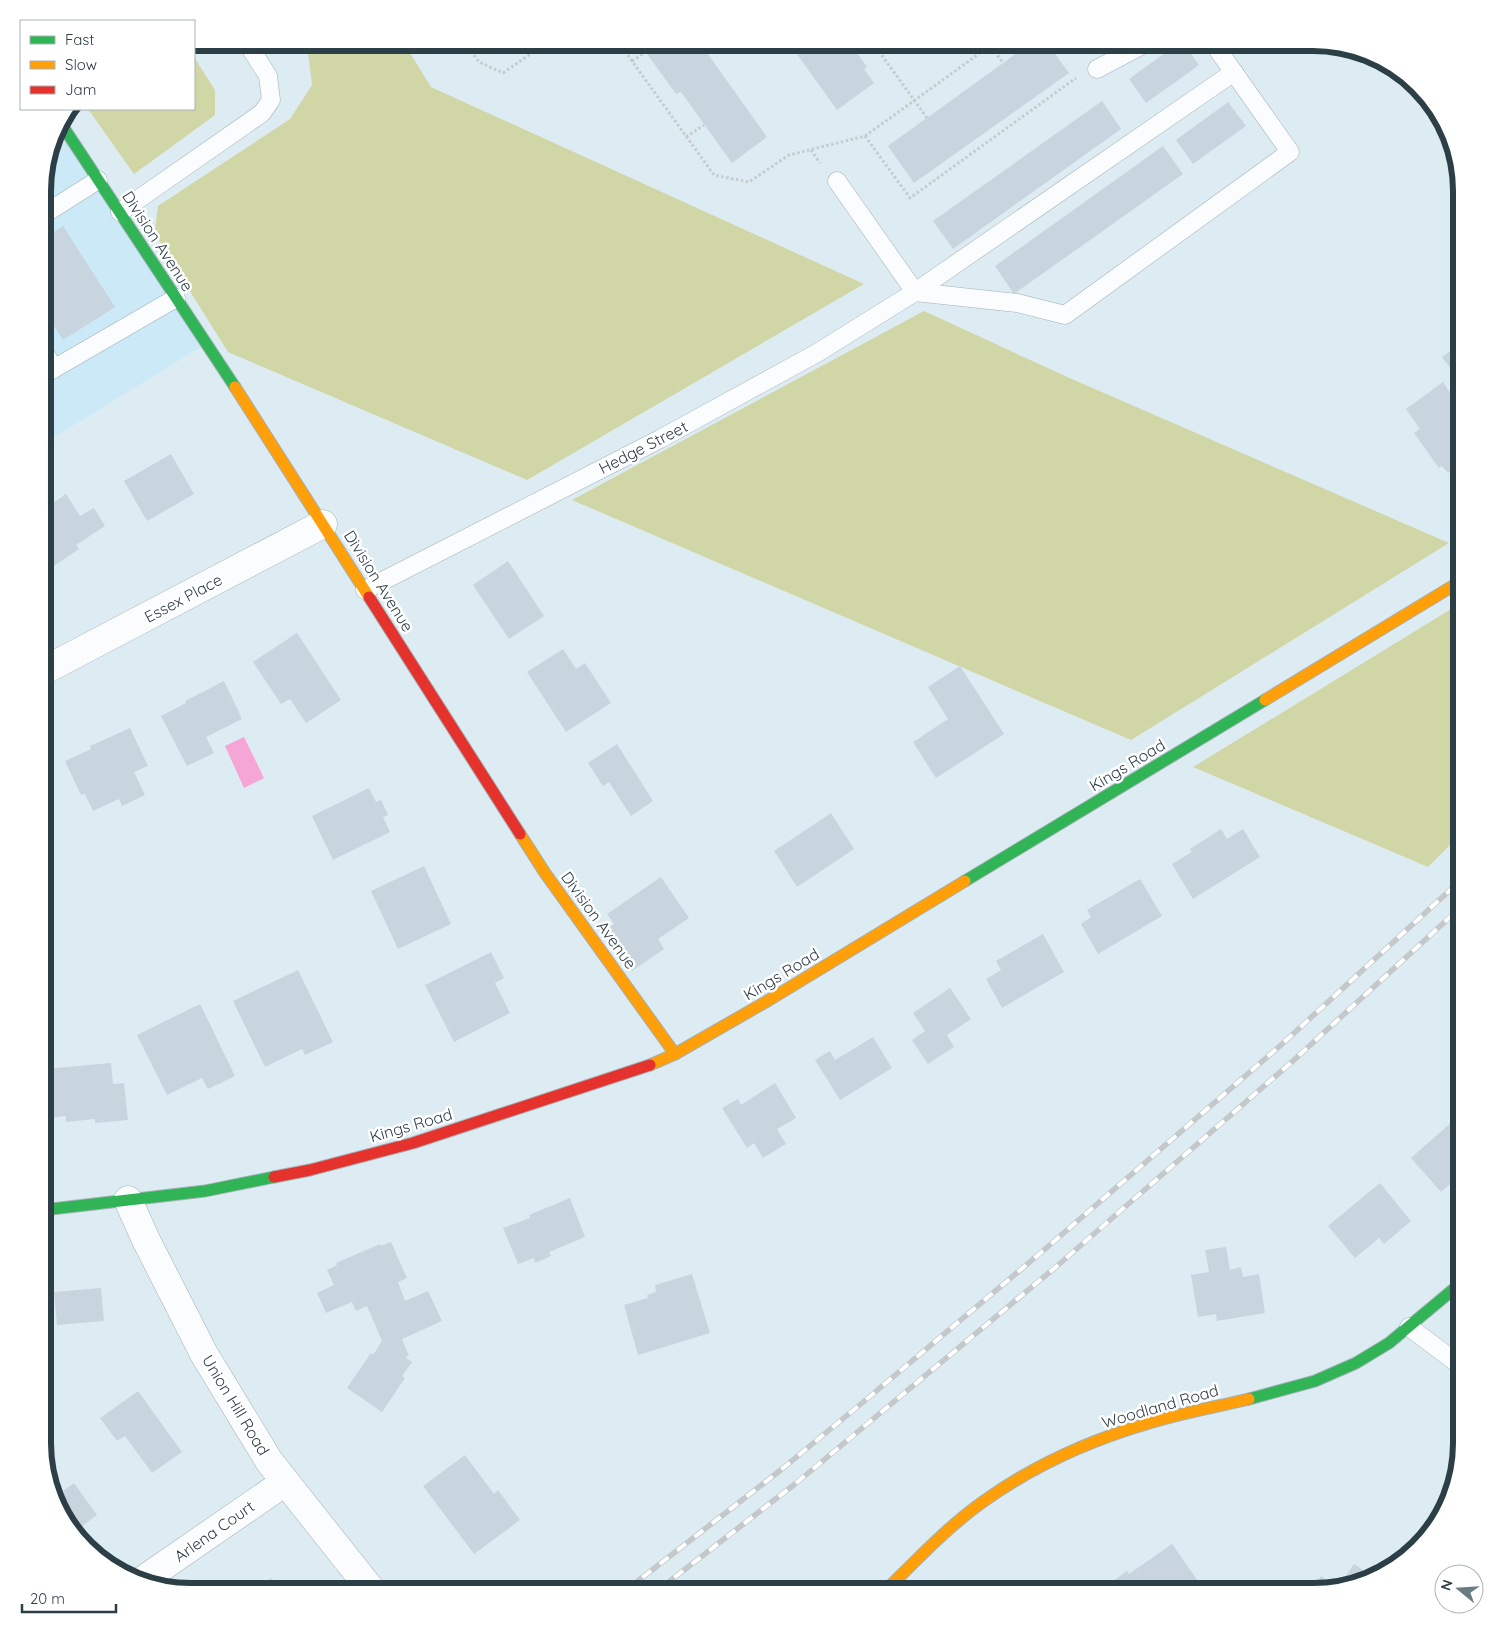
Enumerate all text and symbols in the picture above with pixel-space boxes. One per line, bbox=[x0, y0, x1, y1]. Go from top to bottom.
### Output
legend bbox=[20, 20, 195, 110]
text: Fast bbox=[65, 30, 94, 49]
text: Slow bbox=[65, 55, 97, 74]
text: Jam bbox=[65, 80, 96, 99]
street label: Division Avenue bbox=[118, 187, 198, 295]
street label: Hedge Street bbox=[595, 416, 691, 478]
street label: Division Avenue bbox=[340, 527, 418, 635]
street label: Essex Place bbox=[141, 569, 225, 627]
street label: Kings Road bbox=[1085, 735, 1169, 795]
street label: Division Avenue bbox=[557, 867, 641, 973]
street label: Kings Road bbox=[739, 944, 823, 1004]
street label: Kings Road bbox=[367, 1104, 455, 1146]
street label: Union Hill Road bbox=[198, 1351, 274, 1459]
street label: Woodland Road bbox=[1099, 1380, 1221, 1432]
street label: Arlena Court bbox=[170, 1496, 258, 1566]
north arrow bbox=[1434, 1564, 1484, 1614]
text: N bbox=[1436, 1577, 1457, 1593]
scale bar bbox=[22, 1582, 116, 1614]
text: 20 m bbox=[30, 1589, 65, 1608]

